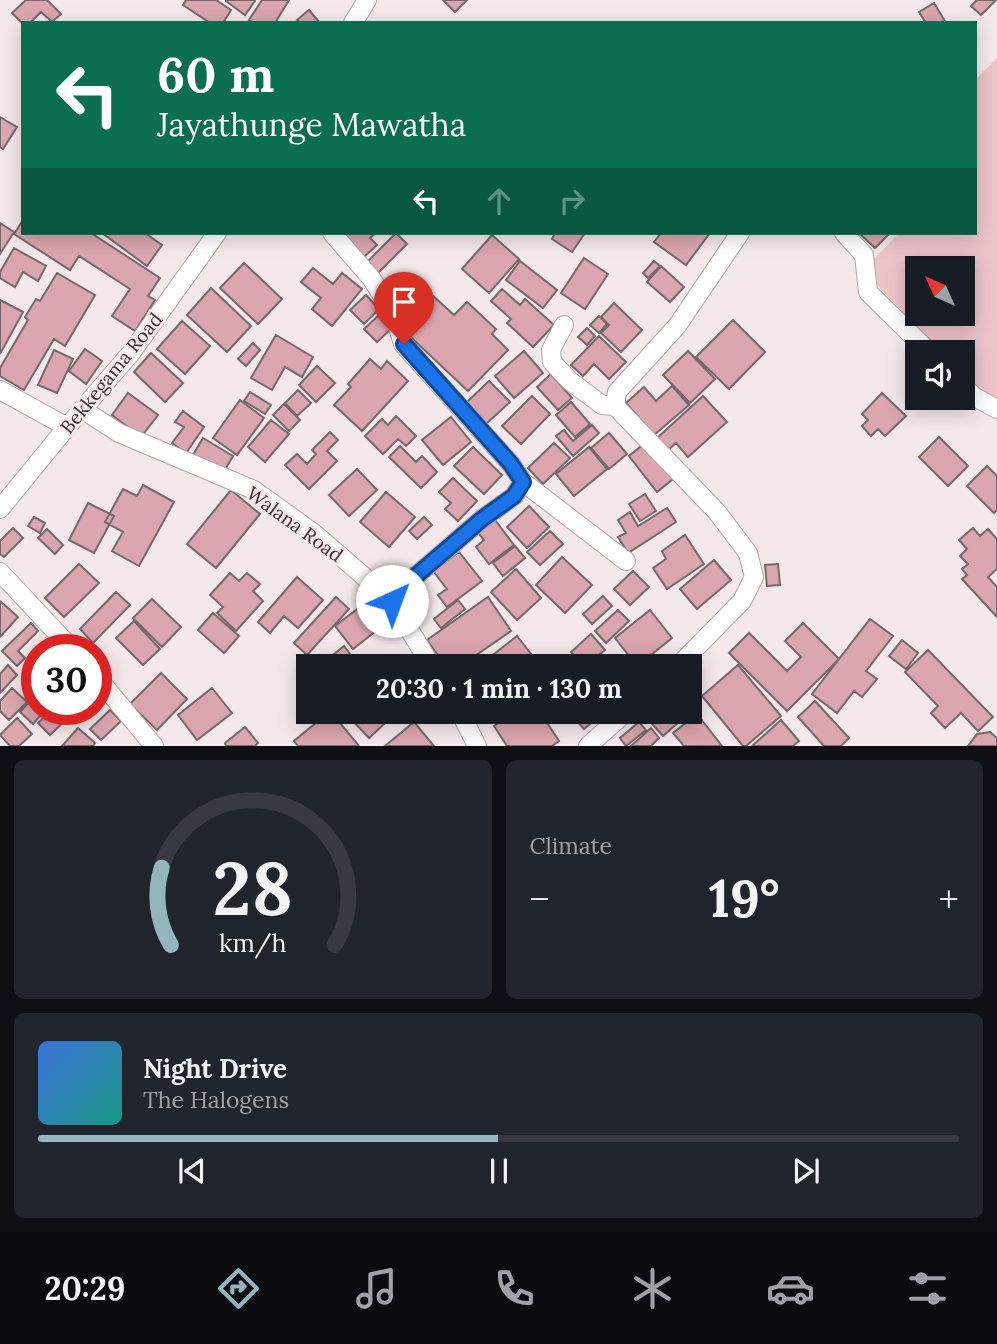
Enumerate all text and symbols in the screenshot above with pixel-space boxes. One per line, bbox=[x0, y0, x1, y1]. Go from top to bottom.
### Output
text: 60 m bbox=[157, 43, 274, 105]
icon: left bbox=[42, 49, 133, 140]
text: Jayathunge Mawatha bbox=[157, 104, 466, 145]
icon: left bbox=[407, 182, 445, 220]
icon: ahead bbox=[480, 182, 518, 220]
icon: right bbox=[553, 182, 591, 220]
north arrow bbox=[905, 256, 975, 326]
map controls bbox=[905, 256, 975, 410]
pin bbox=[374, 272, 434, 344]
icon: arrive bbox=[385, 283, 423, 321]
street label: Bekkegama Road bbox=[55, 308, 167, 438]
button: sound bbox=[905, 340, 975, 410]
street label: Walana Road bbox=[242, 481, 348, 567]
position arrow bbox=[355, 564, 429, 638]
speed limit sign: 30 bbox=[21, 634, 112, 725]
text: 20:30 · 1 min · 130 m bbox=[376, 672, 622, 705]
text: Climate bbox=[530, 831, 612, 860]
text: 28 bbox=[213, 843, 293, 936]
text: 19° bbox=[709, 865, 780, 931]
text: − bbox=[530, 875, 550, 923]
text: + bbox=[939, 875, 959, 923]
text: km/h bbox=[219, 927, 287, 959]
text: Night Drive bbox=[143, 1052, 287, 1085]
text: The Halogens bbox=[143, 1085, 289, 1114]
icon: previous bbox=[173, 1152, 211, 1190]
icon: pause bbox=[480, 1152, 518, 1190]
icon: next bbox=[787, 1152, 825, 1190]
icon: directions bbox=[214, 1264, 263, 1313]
icon: music bbox=[352, 1264, 401, 1313]
icon: phone bbox=[490, 1264, 539, 1313]
icon: climate bbox=[628, 1264, 677, 1313]
icon: car bbox=[766, 1264, 815, 1313]
icon: filters bbox=[903, 1264, 952, 1313]
text: 20:29 bbox=[44, 1268, 125, 1309]

